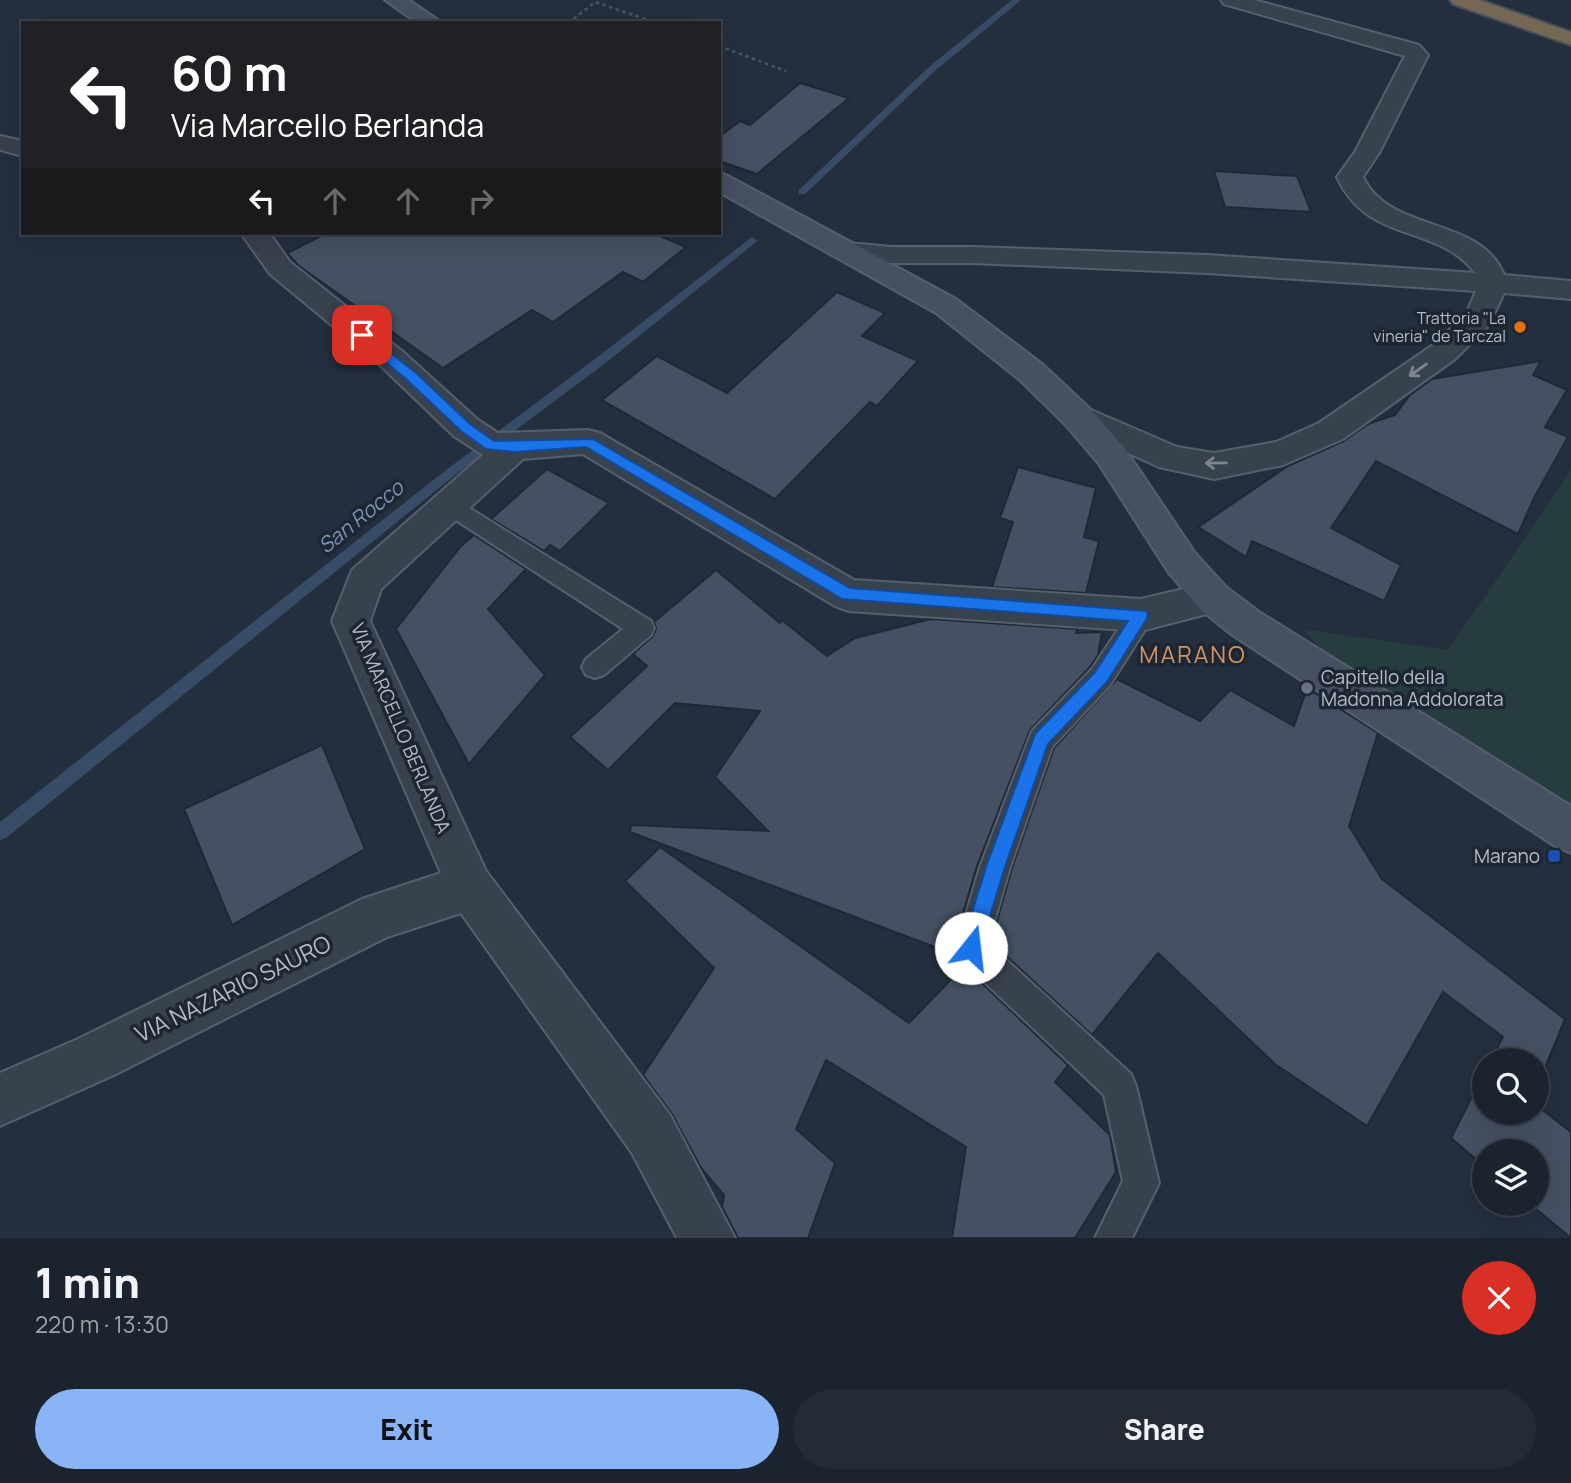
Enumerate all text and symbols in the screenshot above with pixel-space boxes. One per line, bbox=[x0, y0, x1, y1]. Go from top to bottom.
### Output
text: 60 m bbox=[171, 39, 288, 106]
icon: left bbox=[56, 49, 147, 140]
text: Via Marcello Berlanda bbox=[171, 103, 484, 147]
icon: left bbox=[243, 182, 281, 220]
icon: ahead bbox=[316, 182, 354, 220]
icon: ahead bbox=[389, 182, 427, 220]
icon: right bbox=[462, 182, 500, 220]
pin bbox=[332, 305, 392, 365]
place label: Trattoria "La vineria" de Tarczal bbox=[1373, 307, 1506, 347]
icon: arrive bbox=[343, 316, 381, 354]
marker: Trattoria "La vineria" de Tarczal bbox=[1512, 319, 1528, 335]
one-way arrow bbox=[1409, 363, 1428, 377]
one-way arrow bbox=[1205, 457, 1228, 470]
water label: San Rocco bbox=[312, 472, 410, 559]
street label: VIA MARCELLO BERLANDA bbox=[345, 619, 457, 837]
district label: MARANO bbox=[1139, 638, 1247, 670]
place label: Capitello della Madonna Addolorata bbox=[1321, 664, 1504, 712]
marker: Capitello della Madonna Addolorata bbox=[1299, 680, 1315, 696]
place label: Marano bbox=[1474, 843, 1540, 869]
marker: Marano bbox=[1546, 848, 1562, 864]
position arrow bbox=[934, 911, 1008, 985]
street label: VIA NAZARIO SAURO bbox=[129, 927, 336, 1049]
map controls bbox=[1472, 1048, 1549, 1216]
button: search bbox=[1472, 1048, 1549, 1125]
button: layers bbox=[1472, 1139, 1549, 1216]
text: 1 min bbox=[35, 1253, 140, 1311]
button: close bbox=[1462, 1261, 1536, 1335]
text: 220 m · 13:30 bbox=[35, 1308, 169, 1340]
button: Exit bbox=[35, 1389, 779, 1469]
button: Share bbox=[793, 1389, 1536, 1469]

